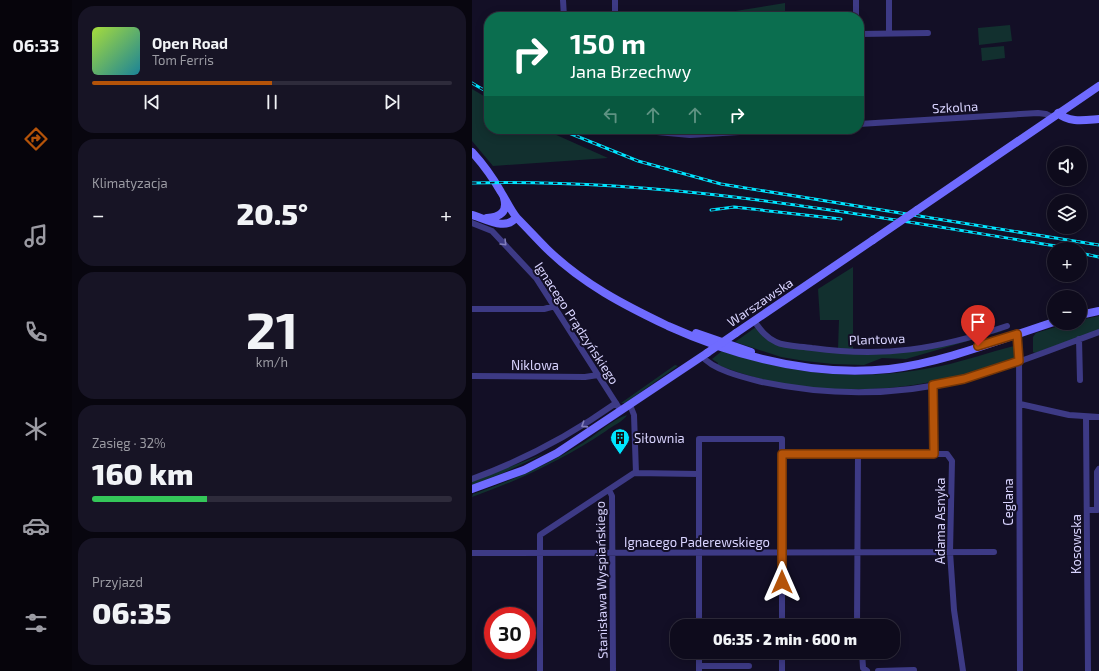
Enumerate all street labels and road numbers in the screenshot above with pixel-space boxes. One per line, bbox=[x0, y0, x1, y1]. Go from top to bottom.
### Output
street label: Szkolna bbox=[931, 98, 979, 116]
street label: Ignacego Prądzyńskiego bbox=[531, 259, 623, 387]
street label: Warszawska bbox=[724, 274, 796, 330]
street label: Plantowa bbox=[849, 330, 905, 348]
street label: Niklowa bbox=[511, 357, 559, 373]
street label: Adama Asnyka bbox=[932, 478, 948, 564]
street label: Ceglana bbox=[1000, 478, 1016, 526]
street label: Stanisława Wyspiańskiego bbox=[592, 501, 610, 659]
street label: Kosowska bbox=[1068, 514, 1084, 574]
street label: Ignacego Paderewskiego bbox=[624, 534, 770, 550]

